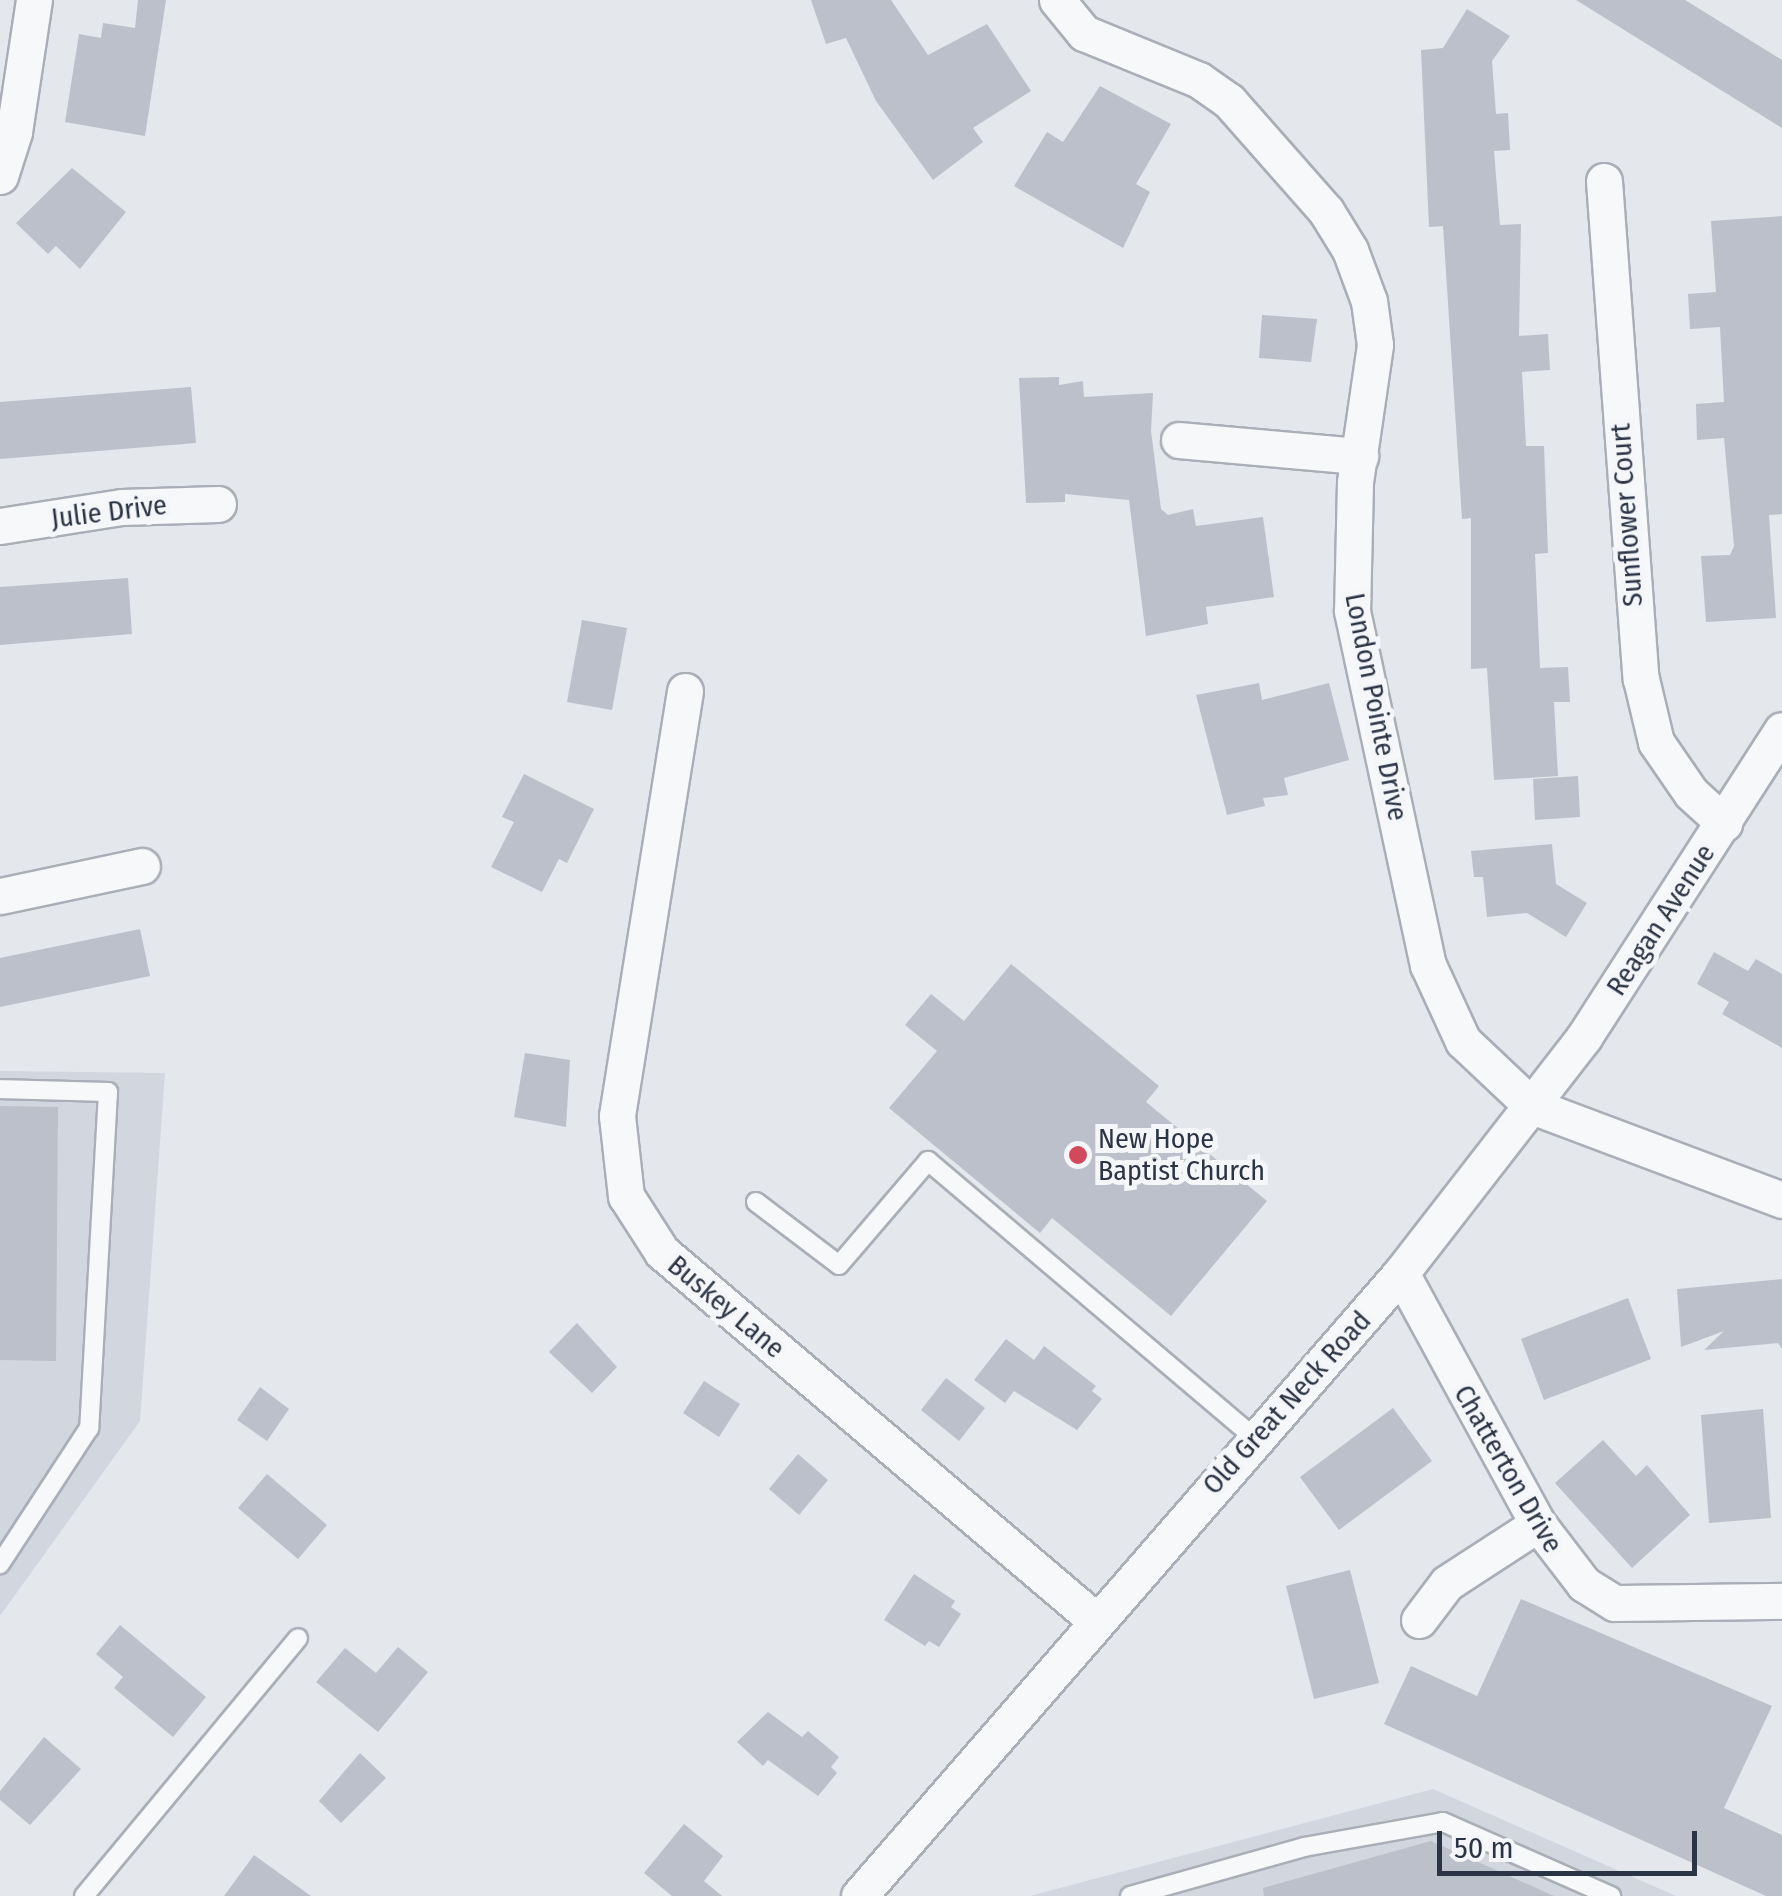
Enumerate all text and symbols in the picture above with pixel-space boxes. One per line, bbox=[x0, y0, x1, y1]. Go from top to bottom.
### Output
street label: Sunflower Court bbox=[1604, 422, 1650, 608]
street label: Julie Drive bbox=[49, 488, 169, 536]
street label: London Pointe Drive bbox=[1337, 590, 1415, 824]
street label: Reagan Avenue bbox=[1600, 838, 1722, 1002]
place label: New Hope Baptist Church bbox=[1098, 1122, 1265, 1188]
marker: New Hope Baptist Church bbox=[1067, 1144, 1089, 1166]
street label: Buskey Lane bbox=[661, 1248, 791, 1366]
street label: Old Great Neck Road bbox=[1196, 1304, 1378, 1502]
street label: Chatterton Drive bbox=[1446, 1379, 1570, 1559]
scale bar bbox=[1442, 1811, 1702, 1873]
text: 50 m bbox=[1454, 1830, 1514, 1866]

